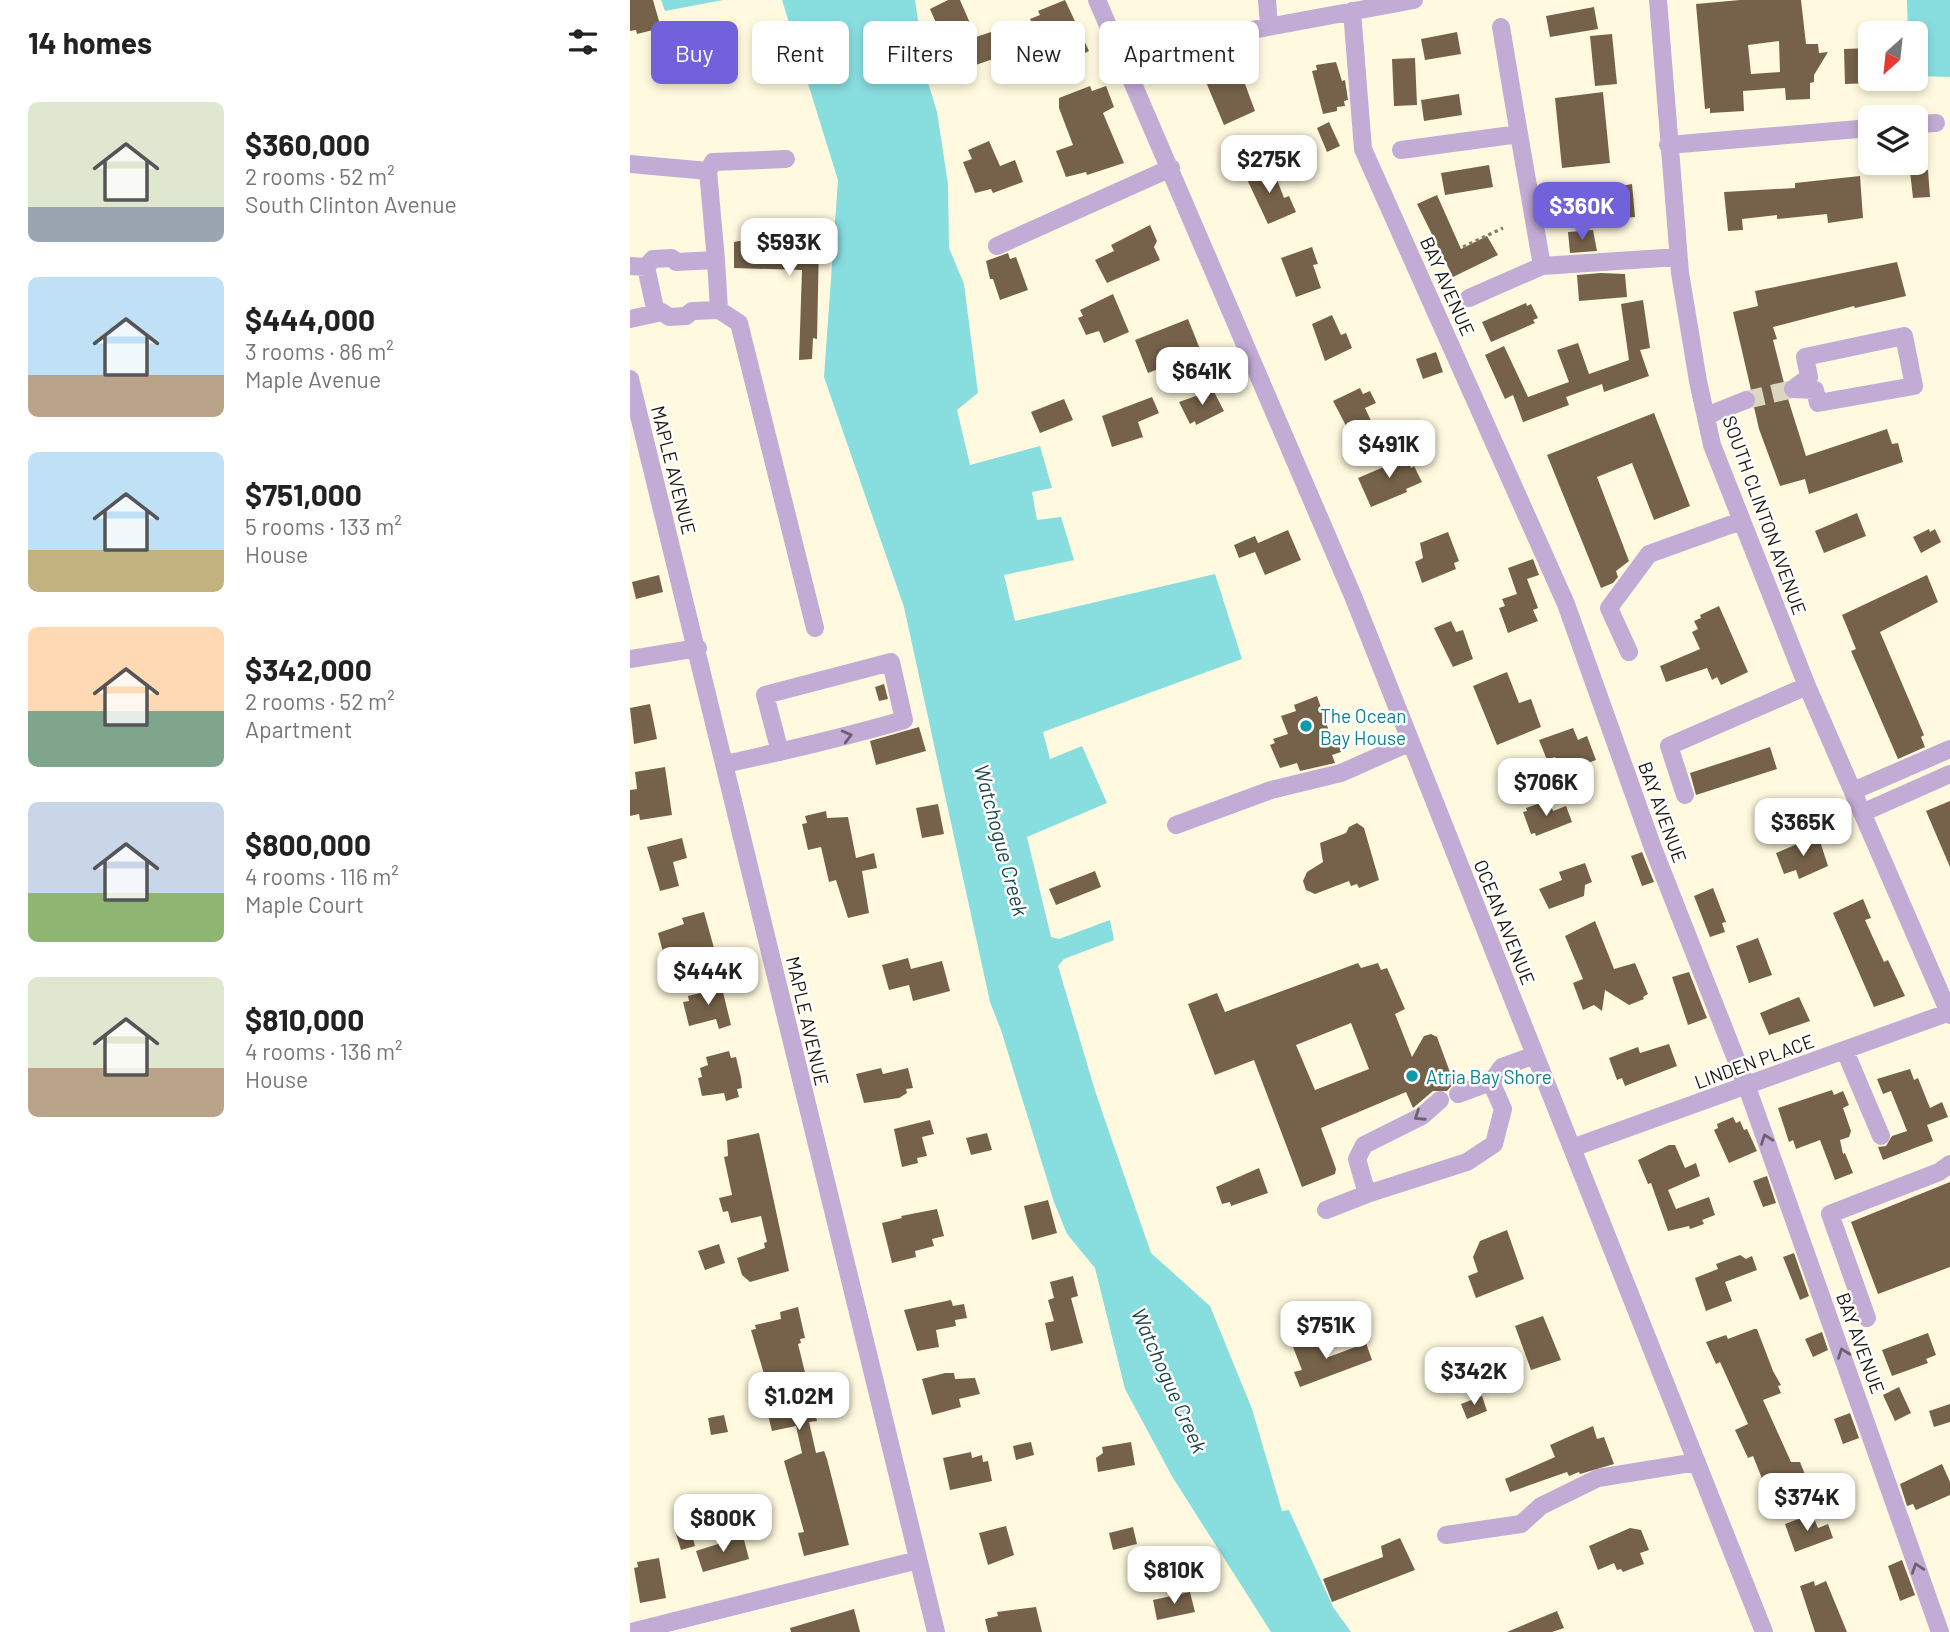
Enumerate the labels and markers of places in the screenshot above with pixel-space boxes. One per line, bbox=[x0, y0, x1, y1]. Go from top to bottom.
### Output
pin: $275K bbox=[1220, 136, 1318, 195]
pin: $360K bbox=[1533, 182, 1631, 242]
pin: $593K bbox=[740, 218, 838, 278]
pin: $641K bbox=[1153, 348, 1251, 407]
pin: $491K bbox=[1340, 420, 1438, 480]
place label: The Ocean Bay House bbox=[1320, 704, 1406, 749]
marker: The Ocean Bay House bbox=[1298, 718, 1314, 734]
pin: $706K bbox=[1497, 758, 1595, 818]
pin: $365K bbox=[1754, 798, 1852, 858]
pin: $444K bbox=[659, 948, 757, 1007]
place label: Atria Bay Shore bbox=[1426, 1065, 1552, 1088]
marker: Atria Bay Shore bbox=[1404, 1068, 1420, 1084]
pin: $751K bbox=[1277, 1302, 1375, 1361]
pin: $342K bbox=[1425, 1348, 1523, 1407]
pin: $1.02M bbox=[742, 1372, 856, 1432]
pin: $374K bbox=[1758, 1474, 1856, 1533]
pin: $800K bbox=[674, 1494, 772, 1554]
pin: $810K bbox=[1125, 1546, 1223, 1606]

